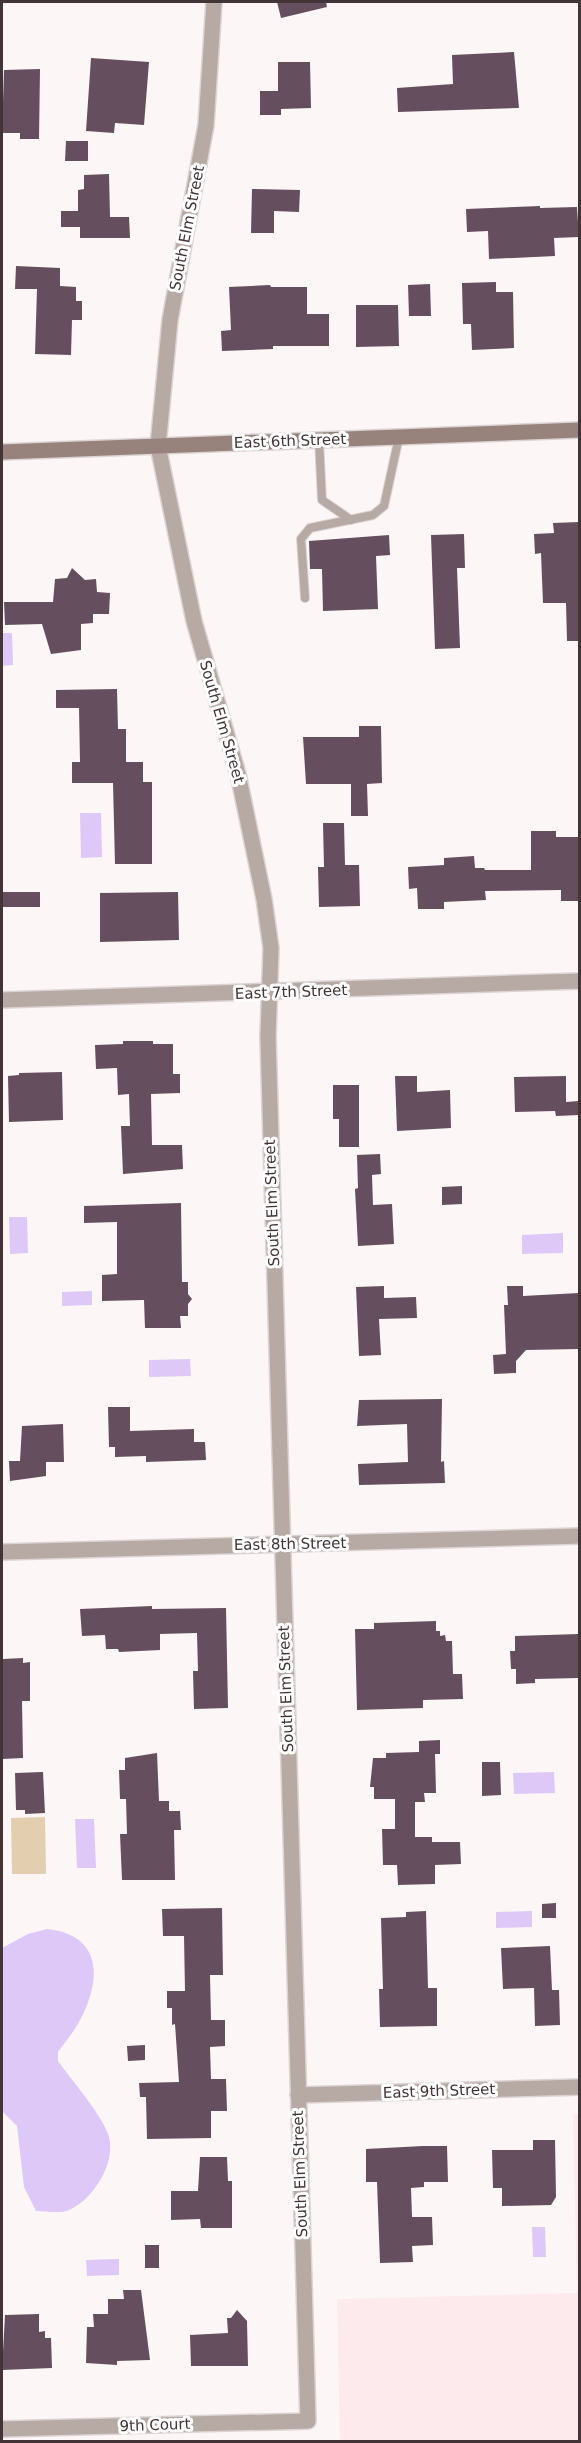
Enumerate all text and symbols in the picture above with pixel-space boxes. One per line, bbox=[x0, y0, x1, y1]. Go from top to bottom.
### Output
street label: South Elm Street bbox=[166, 164, 208, 292]
street label: East 6th Street bbox=[234, 430, 347, 452]
street label: South Elm Street bbox=[196, 658, 248, 786]
street label: East 7th Street bbox=[235, 981, 348, 1003]
street label: South Elm Street bbox=[261, 1139, 283, 1267]
street label: East 8th Street bbox=[234, 1534, 346, 1554]
street label: South Elm Street bbox=[275, 1625, 297, 1753]
street label: East 9th Street bbox=[383, 2080, 496, 2102]
street label: South Elm Street bbox=[289, 2110, 311, 2238]
street label: 9th Court bbox=[119, 2415, 191, 2435]

